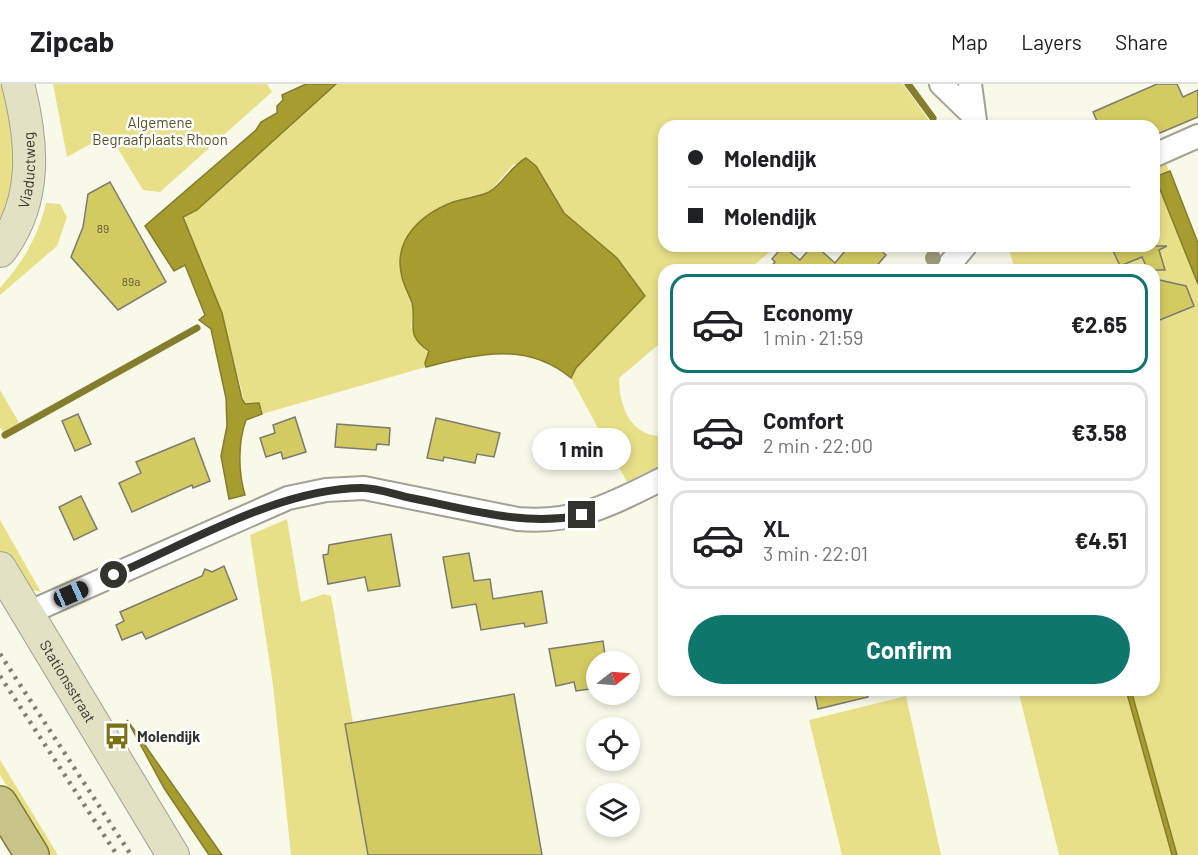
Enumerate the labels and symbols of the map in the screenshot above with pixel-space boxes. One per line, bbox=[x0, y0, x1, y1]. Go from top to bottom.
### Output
park label: Algemene Begraafplaats Rhoon bbox=[92, 113, 228, 148]
street label: Viaductweg bbox=[14, 131, 38, 210]
house number: 89 bbox=[97, 221, 109, 235]
house number: 89a bbox=[122, 274, 140, 288]
callout: 1 min bbox=[532, 428, 632, 470]
route end bbox=[568, 501, 595, 528]
route start bbox=[100, 561, 127, 588]
car bbox=[51, 578, 91, 610]
street label: Stationsstraat bbox=[36, 636, 100, 726]
north arrow bbox=[586, 651, 640, 705]
bus stop icon: Molendijk bbox=[102, 721, 132, 751]
place label: Molendijk bbox=[137, 727, 200, 745]

